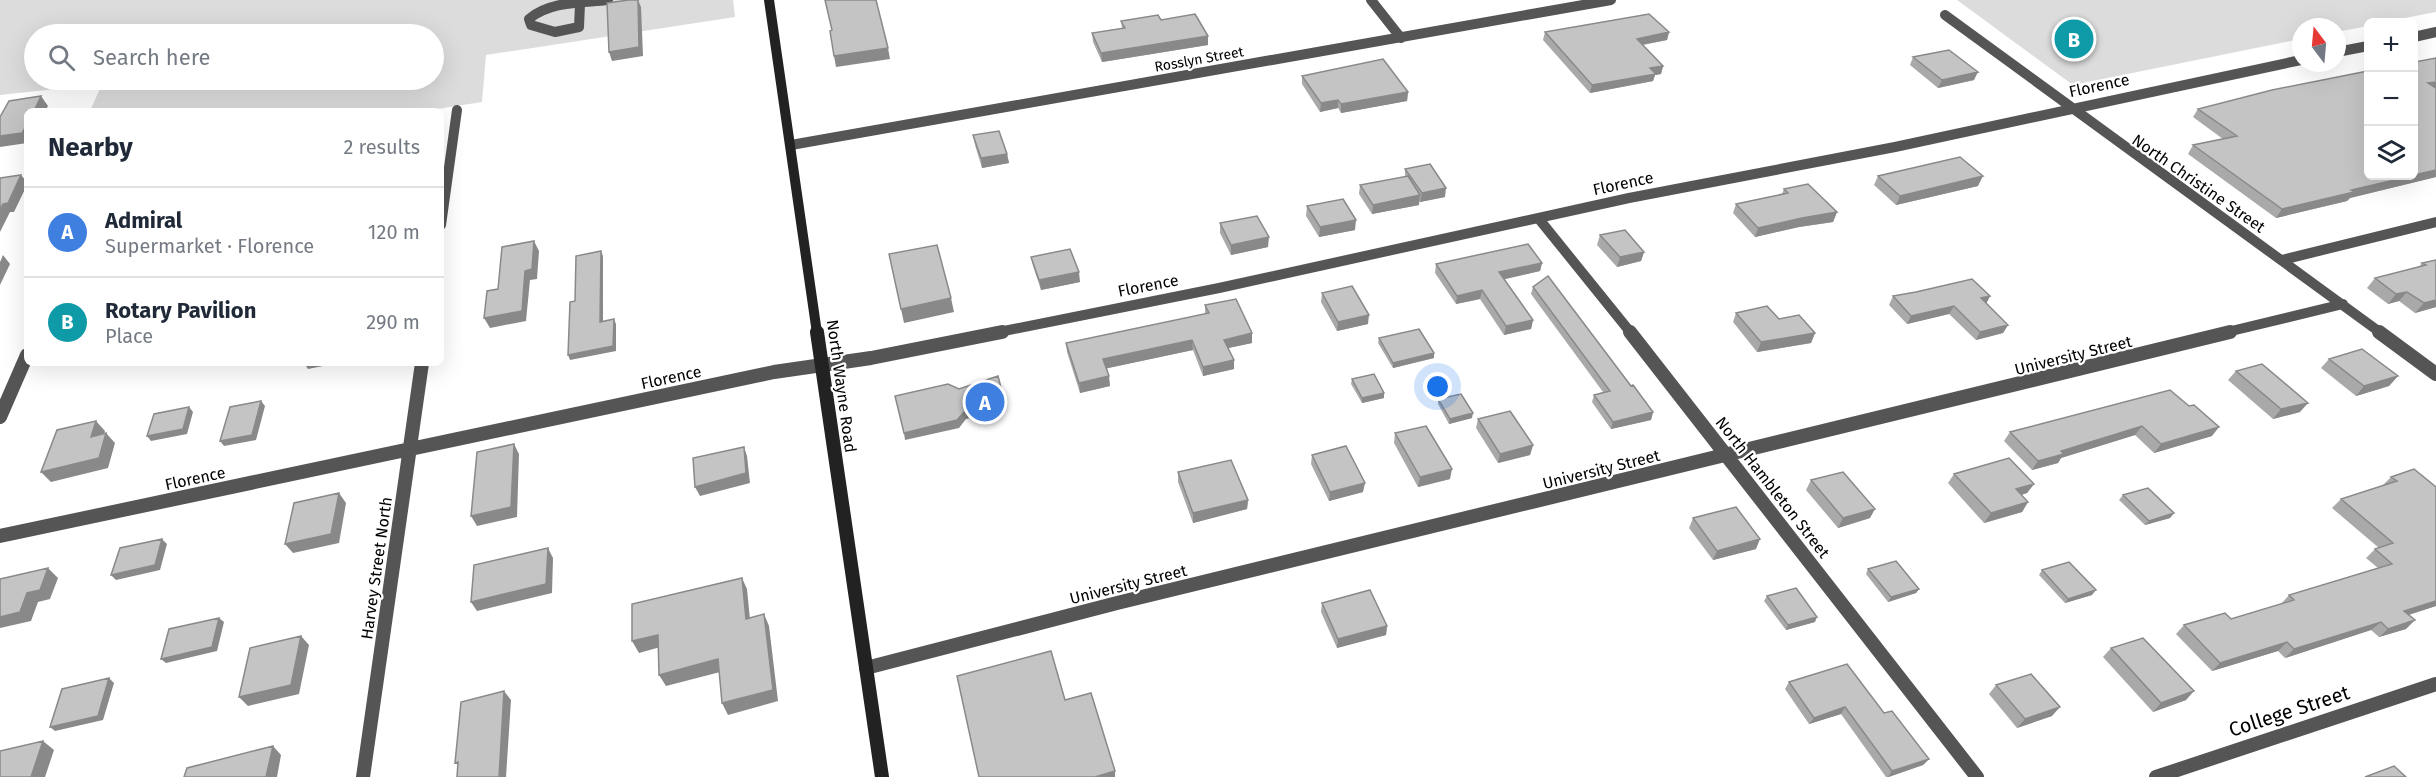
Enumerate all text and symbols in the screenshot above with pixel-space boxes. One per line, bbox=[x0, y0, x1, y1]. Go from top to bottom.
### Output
pin: B bbox=[2054, 16, 2094, 62]
north arrow bbox=[2292, 18, 2346, 72]
map controls bbox=[2364, 18, 2418, 180]
button: + bbox=[2364, 18, 2418, 72]
search box bbox=[24, 24, 444, 90]
icon: search bbox=[45, 41, 78, 74]
street label: Rosslyn Street bbox=[1153, 43, 1246, 76]
text: Search here bbox=[93, 44, 211, 71]
street label: Florence bbox=[2067, 70, 2131, 101]
button: − bbox=[2364, 72, 2418, 126]
button: layers bbox=[2364, 126, 2418, 180]
street label: North Christine Street bbox=[2128, 130, 2269, 237]
text: Nearby bbox=[48, 132, 133, 163]
text: 2 results bbox=[343, 135, 420, 159]
street label: Florence bbox=[1591, 168, 1655, 199]
text: Admiral bbox=[105, 207, 182, 234]
text: A bbox=[62, 220, 73, 244]
text: 120 m bbox=[368, 220, 420, 244]
text: Supermarket · Florence bbox=[105, 234, 314, 258]
street label: Florence bbox=[1116, 270, 1180, 301]
text: Rotary Pavilion bbox=[105, 297, 256, 324]
text: B bbox=[61, 310, 74, 334]
text: 290 m bbox=[366, 310, 420, 334]
street label: North Wayne Road bbox=[823, 318, 860, 454]
text: Place bbox=[105, 324, 153, 348]
street label: University Street bbox=[2013, 332, 2134, 379]
street label: Florence bbox=[639, 362, 703, 393]
your location bbox=[1423, 372, 1452, 401]
pin: A bbox=[966, 380, 1004, 424]
street label: North Hambleton Street bbox=[1712, 413, 1834, 562]
street label: University Street bbox=[1541, 446, 1662, 493]
street label: Florence bbox=[163, 463, 227, 494]
street label: Harvey Street North bbox=[357, 496, 396, 640]
street label: University Street bbox=[1068, 561, 1189, 608]
street label: College Street bbox=[2226, 680, 2353, 742]

